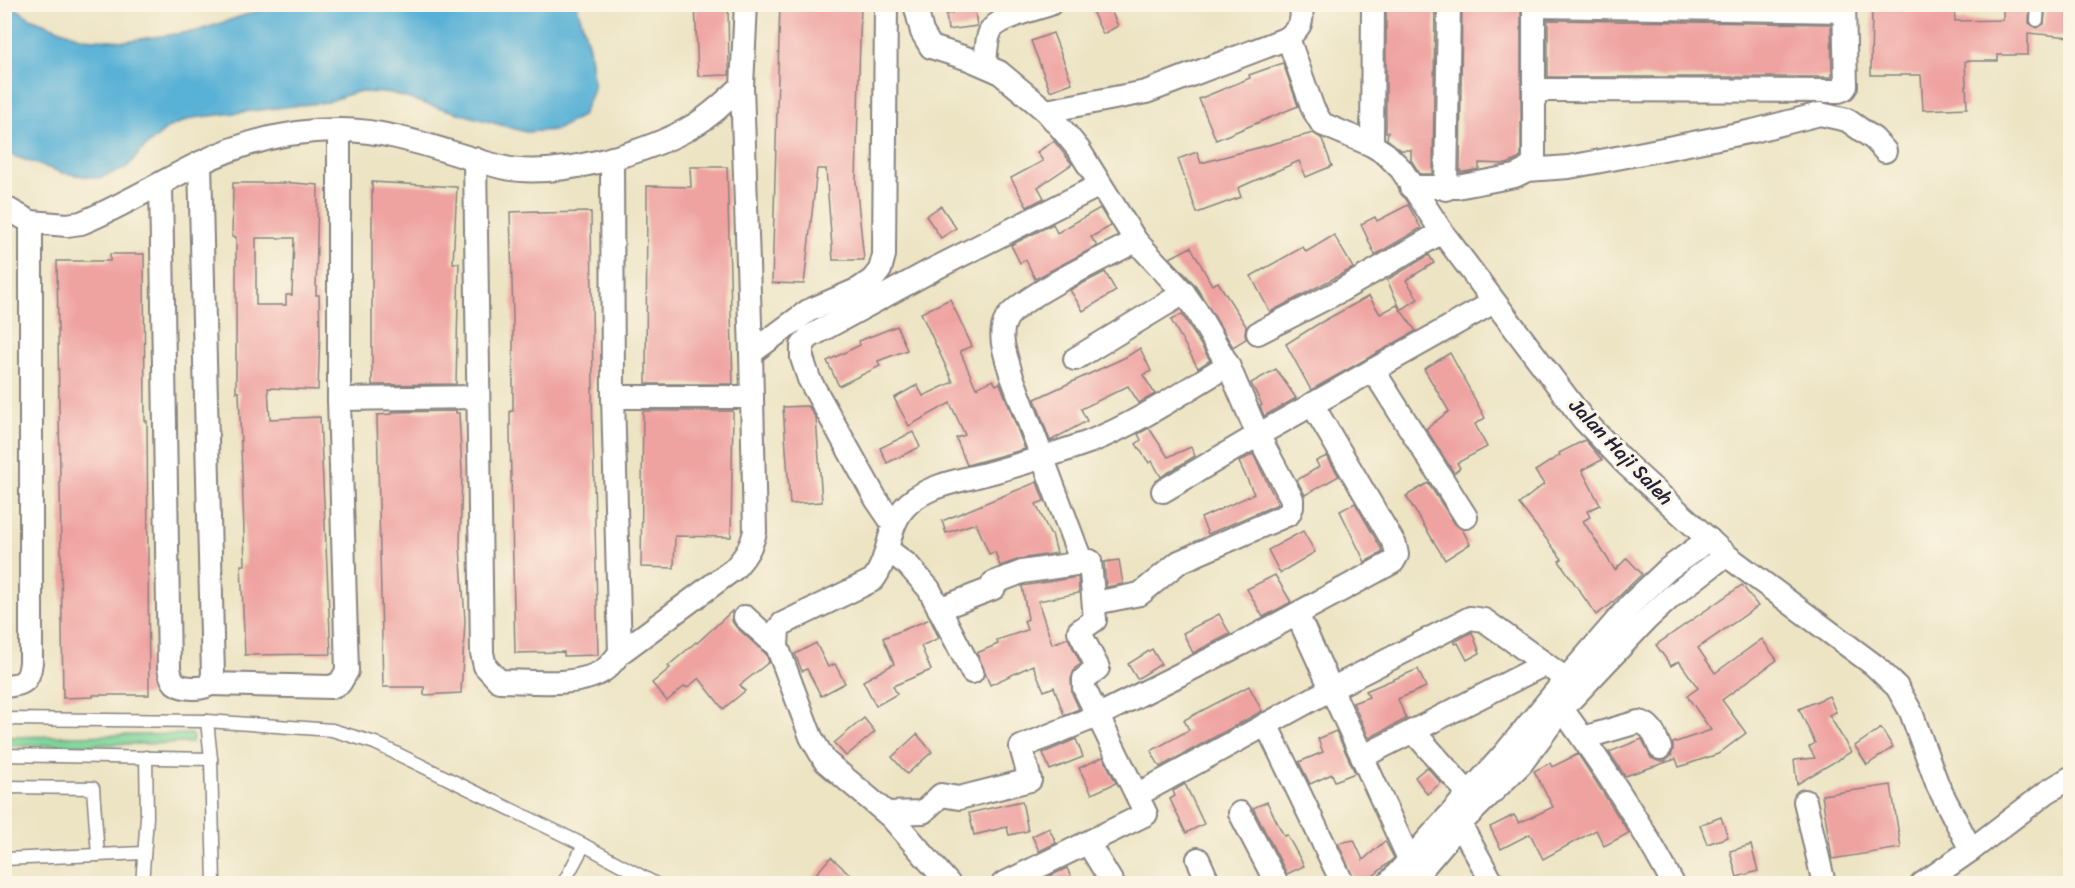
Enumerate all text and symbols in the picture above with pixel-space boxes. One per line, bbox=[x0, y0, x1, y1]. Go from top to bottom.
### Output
street label: Jalan Haji Saleh bbox=[1560, 389, 1682, 514]

